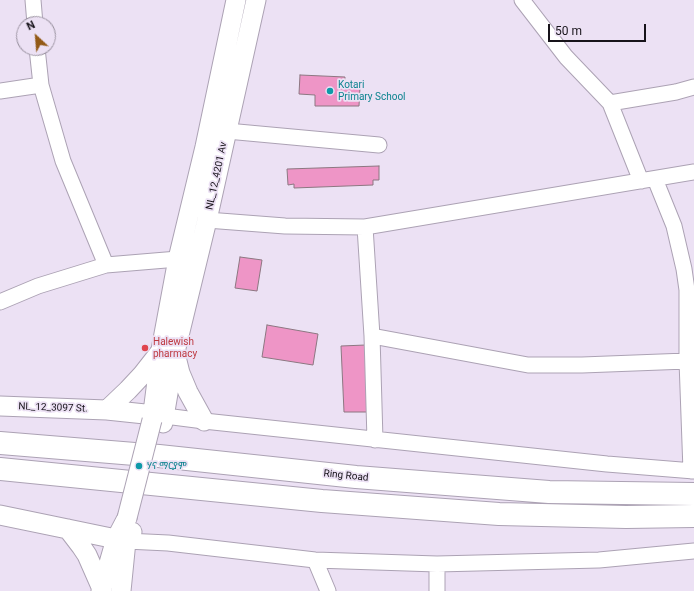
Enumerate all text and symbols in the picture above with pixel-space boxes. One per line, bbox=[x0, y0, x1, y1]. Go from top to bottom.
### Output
north arrow bbox=[16, 16, 56, 56]
scale bar bbox=[550, 16, 648, 42]
text: N bbox=[25, 18, 37, 33]
text: 50 m bbox=[555, 24, 582, 38]
place label: Kotari Primary School bbox=[338, 79, 406, 102]
marker: Kotari Primary School bbox=[325, 86, 335, 96]
street label: NL_12_4201 Av bbox=[204, 141, 230, 211]
place label: Halewish pharmacy bbox=[153, 336, 197, 360]
marker: Halewish pharmacy bbox=[140, 343, 150, 353]
street label: NL_12_3097 St. bbox=[18, 401, 88, 415]
place label: ሃና ማርያም bbox=[147, 460, 187, 472]
marker: ሃና ማርያም bbox=[134, 461, 144, 471]
street label: Ring Road bbox=[323, 468, 369, 484]

